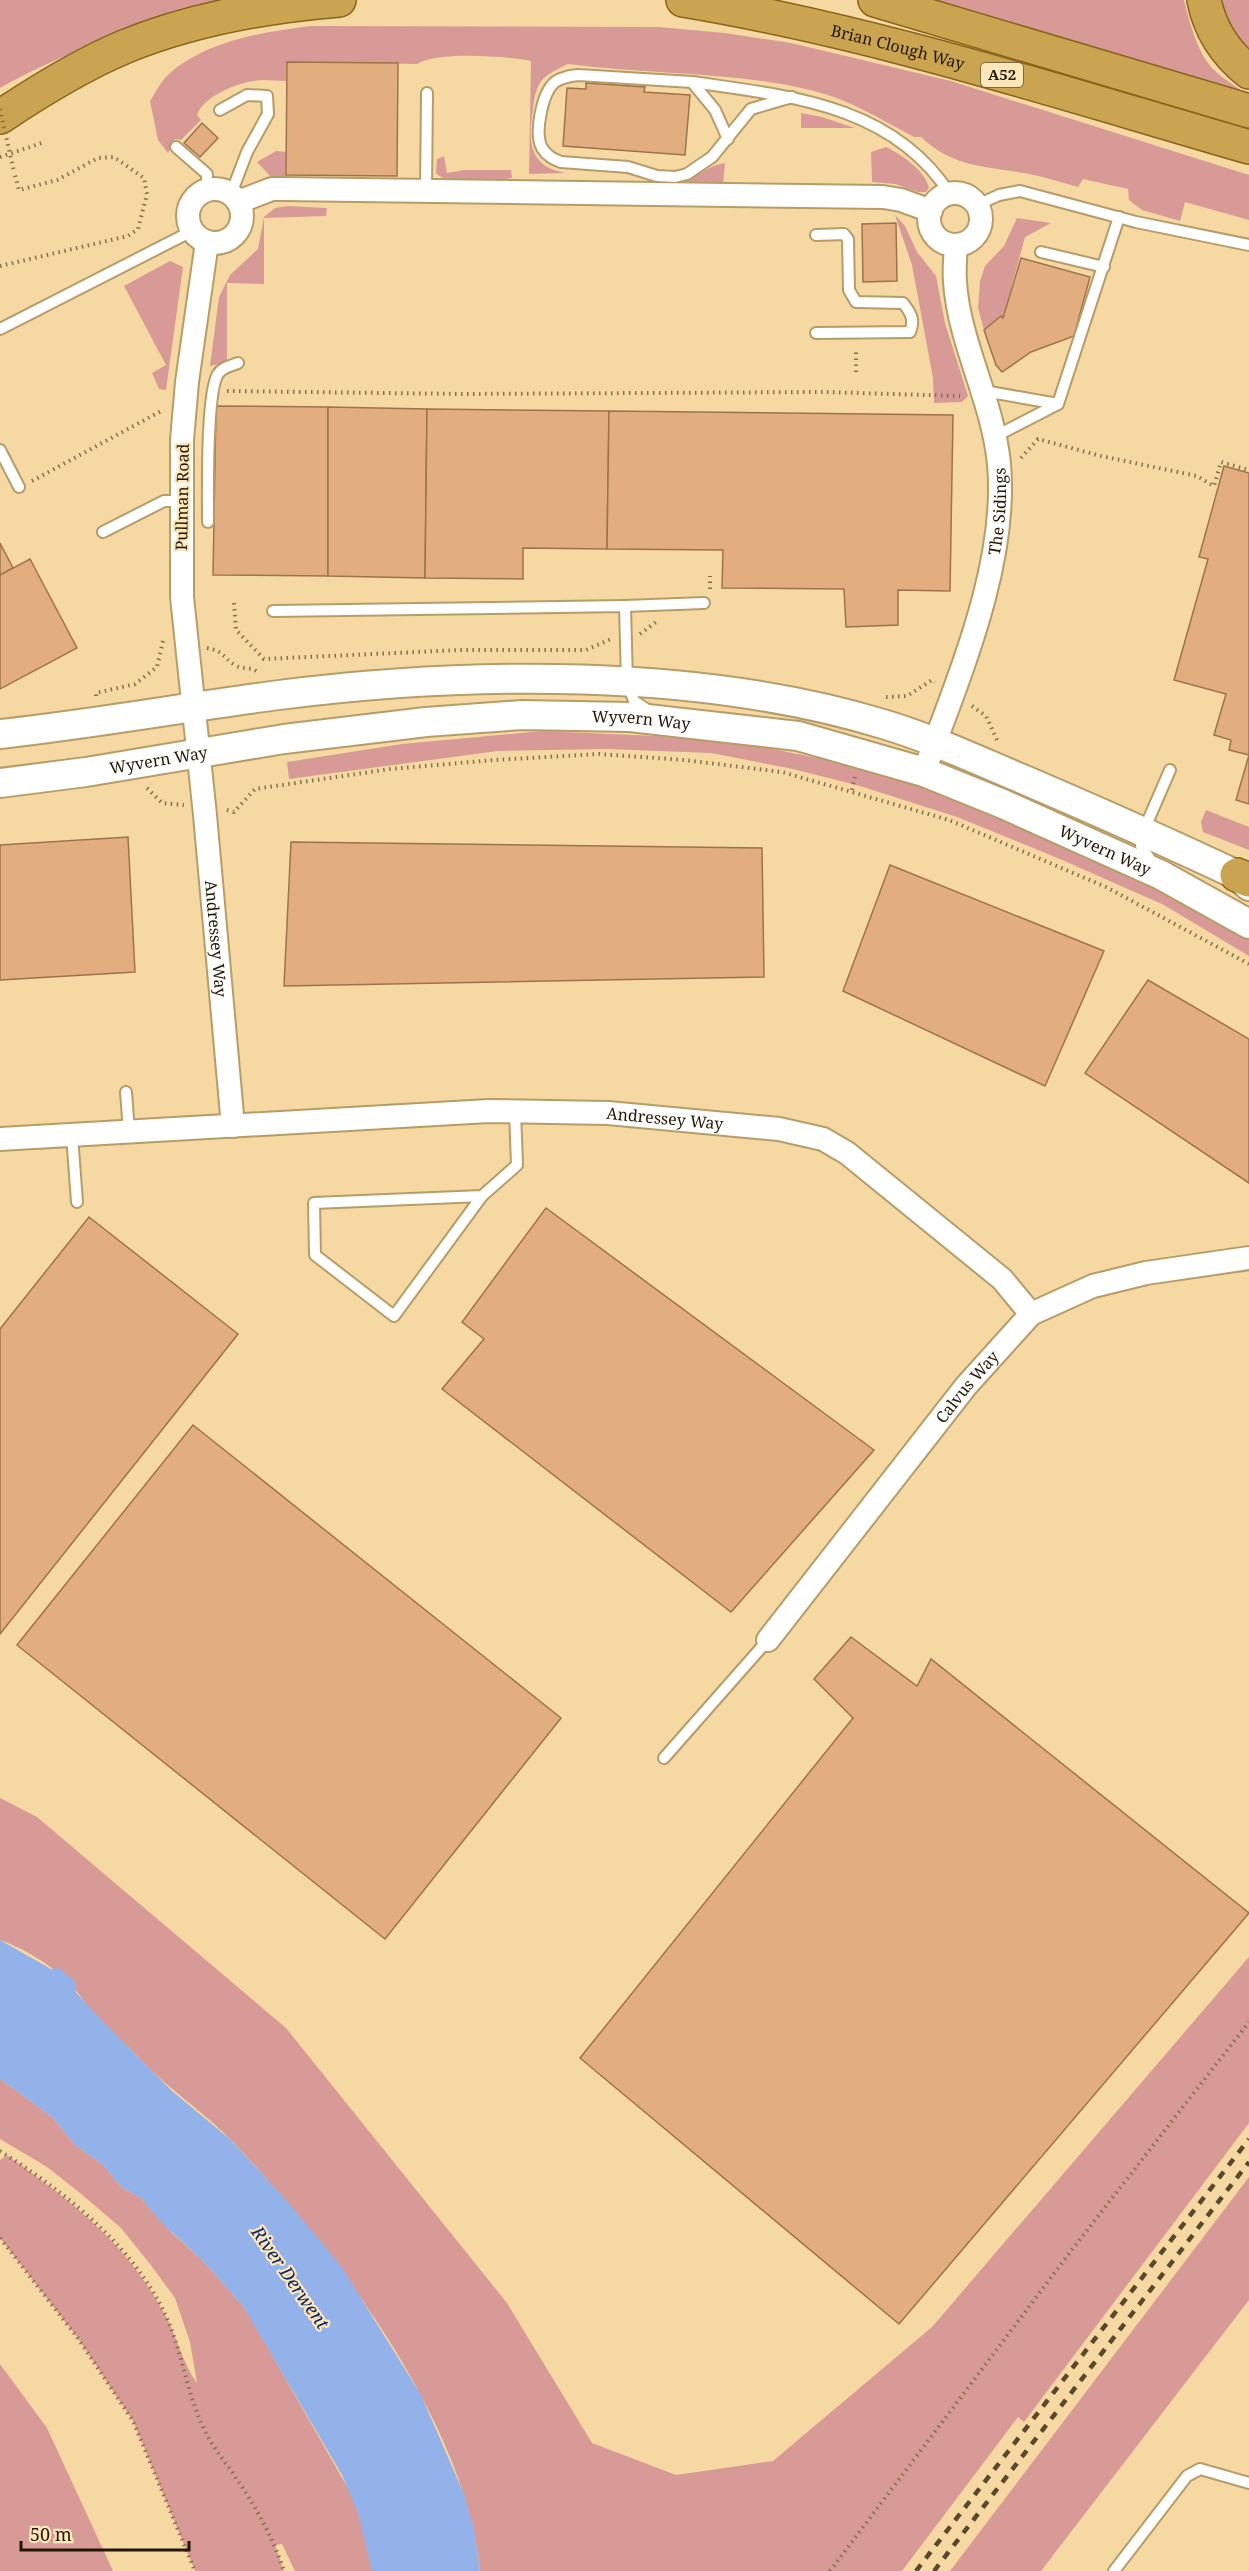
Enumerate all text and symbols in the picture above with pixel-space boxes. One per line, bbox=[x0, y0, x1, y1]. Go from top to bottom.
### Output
street label: Brian Clough Way bbox=[829, 19, 968, 75]
road number: A52 bbox=[981, 63, 1023, 87]
street label: Pullman Road bbox=[170, 443, 194, 551]
street label: The Sidings bbox=[983, 467, 1011, 557]
street label: Wyvern Way bbox=[592, 705, 693, 735]
street label: Wyvern Way bbox=[108, 741, 210, 779]
street label: Wyvern Way bbox=[1055, 820, 1156, 881]
street label: Andressey Way bbox=[200, 879, 232, 999]
street label: Andressey Way bbox=[606, 1102, 725, 1135]
street label: Calvus Way bbox=[930, 1345, 1004, 1428]
water label: River Derwent bbox=[246, 2220, 335, 2334]
scale bar bbox=[21, 2514, 189, 2552]
text: 50 m bbox=[30, 2522, 72, 2546]

